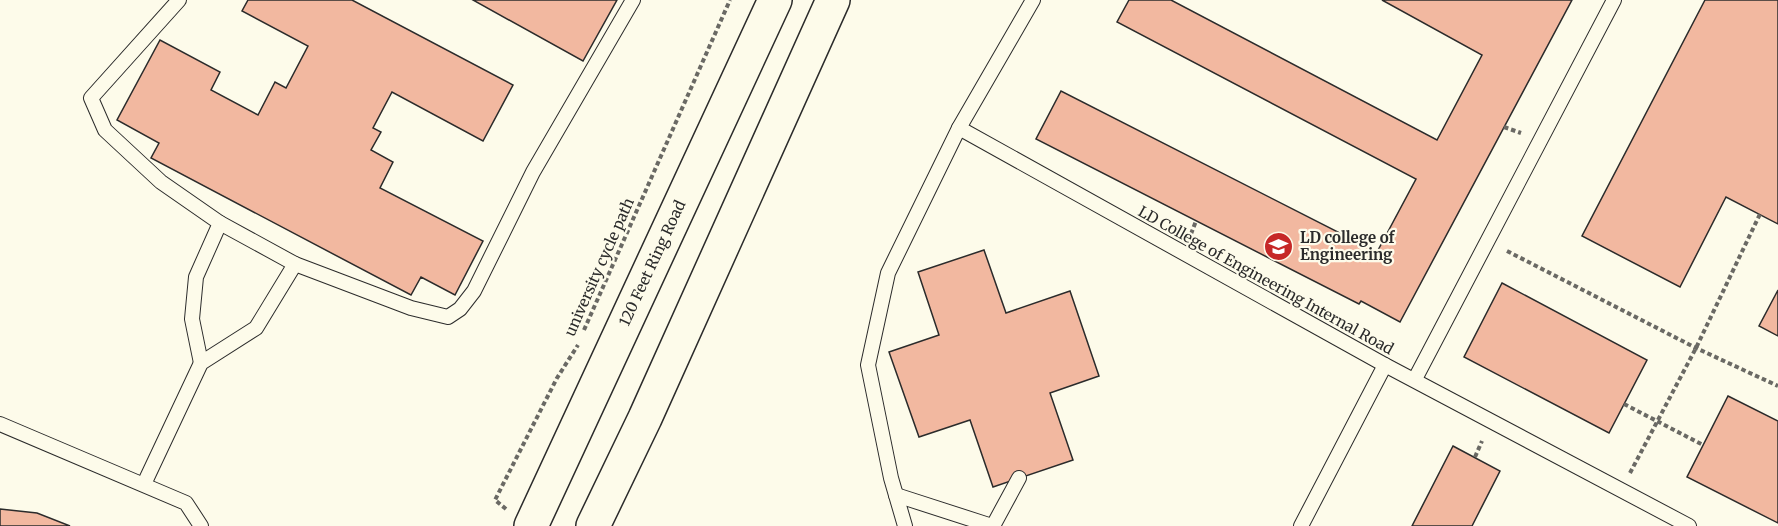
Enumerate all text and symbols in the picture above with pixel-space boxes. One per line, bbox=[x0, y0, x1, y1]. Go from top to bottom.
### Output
street label: university cycle path bbox=[560, 195, 638, 339]
street label: 120 Feet Ring Road bbox=[615, 197, 689, 329]
street label: LD College of Engineering Internal Road bbox=[1135, 202, 1397, 358]
place label: LD college of Engineering bbox=[1300, 228, 1396, 264]
school or university icon: LD college of Engineering bbox=[1263, 230, 1295, 262]

